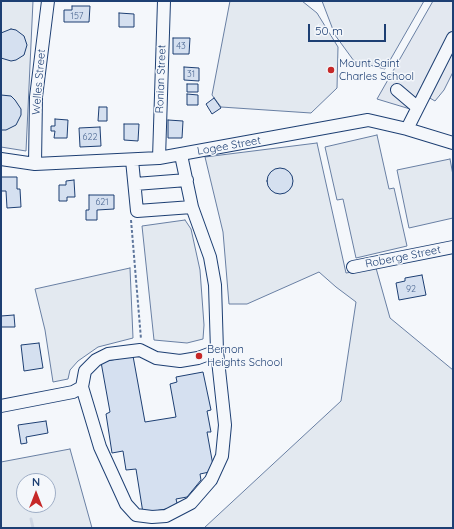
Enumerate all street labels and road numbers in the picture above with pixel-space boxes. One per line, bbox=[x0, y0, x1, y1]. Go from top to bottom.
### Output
street label: Ronian Street bbox=[153, 44, 169, 114]
street label: Welles Street bbox=[30, 49, 48, 115]
street label: Logee Street bbox=[196, 134, 262, 158]
street label: Roberge Street bbox=[364, 243, 442, 271]

